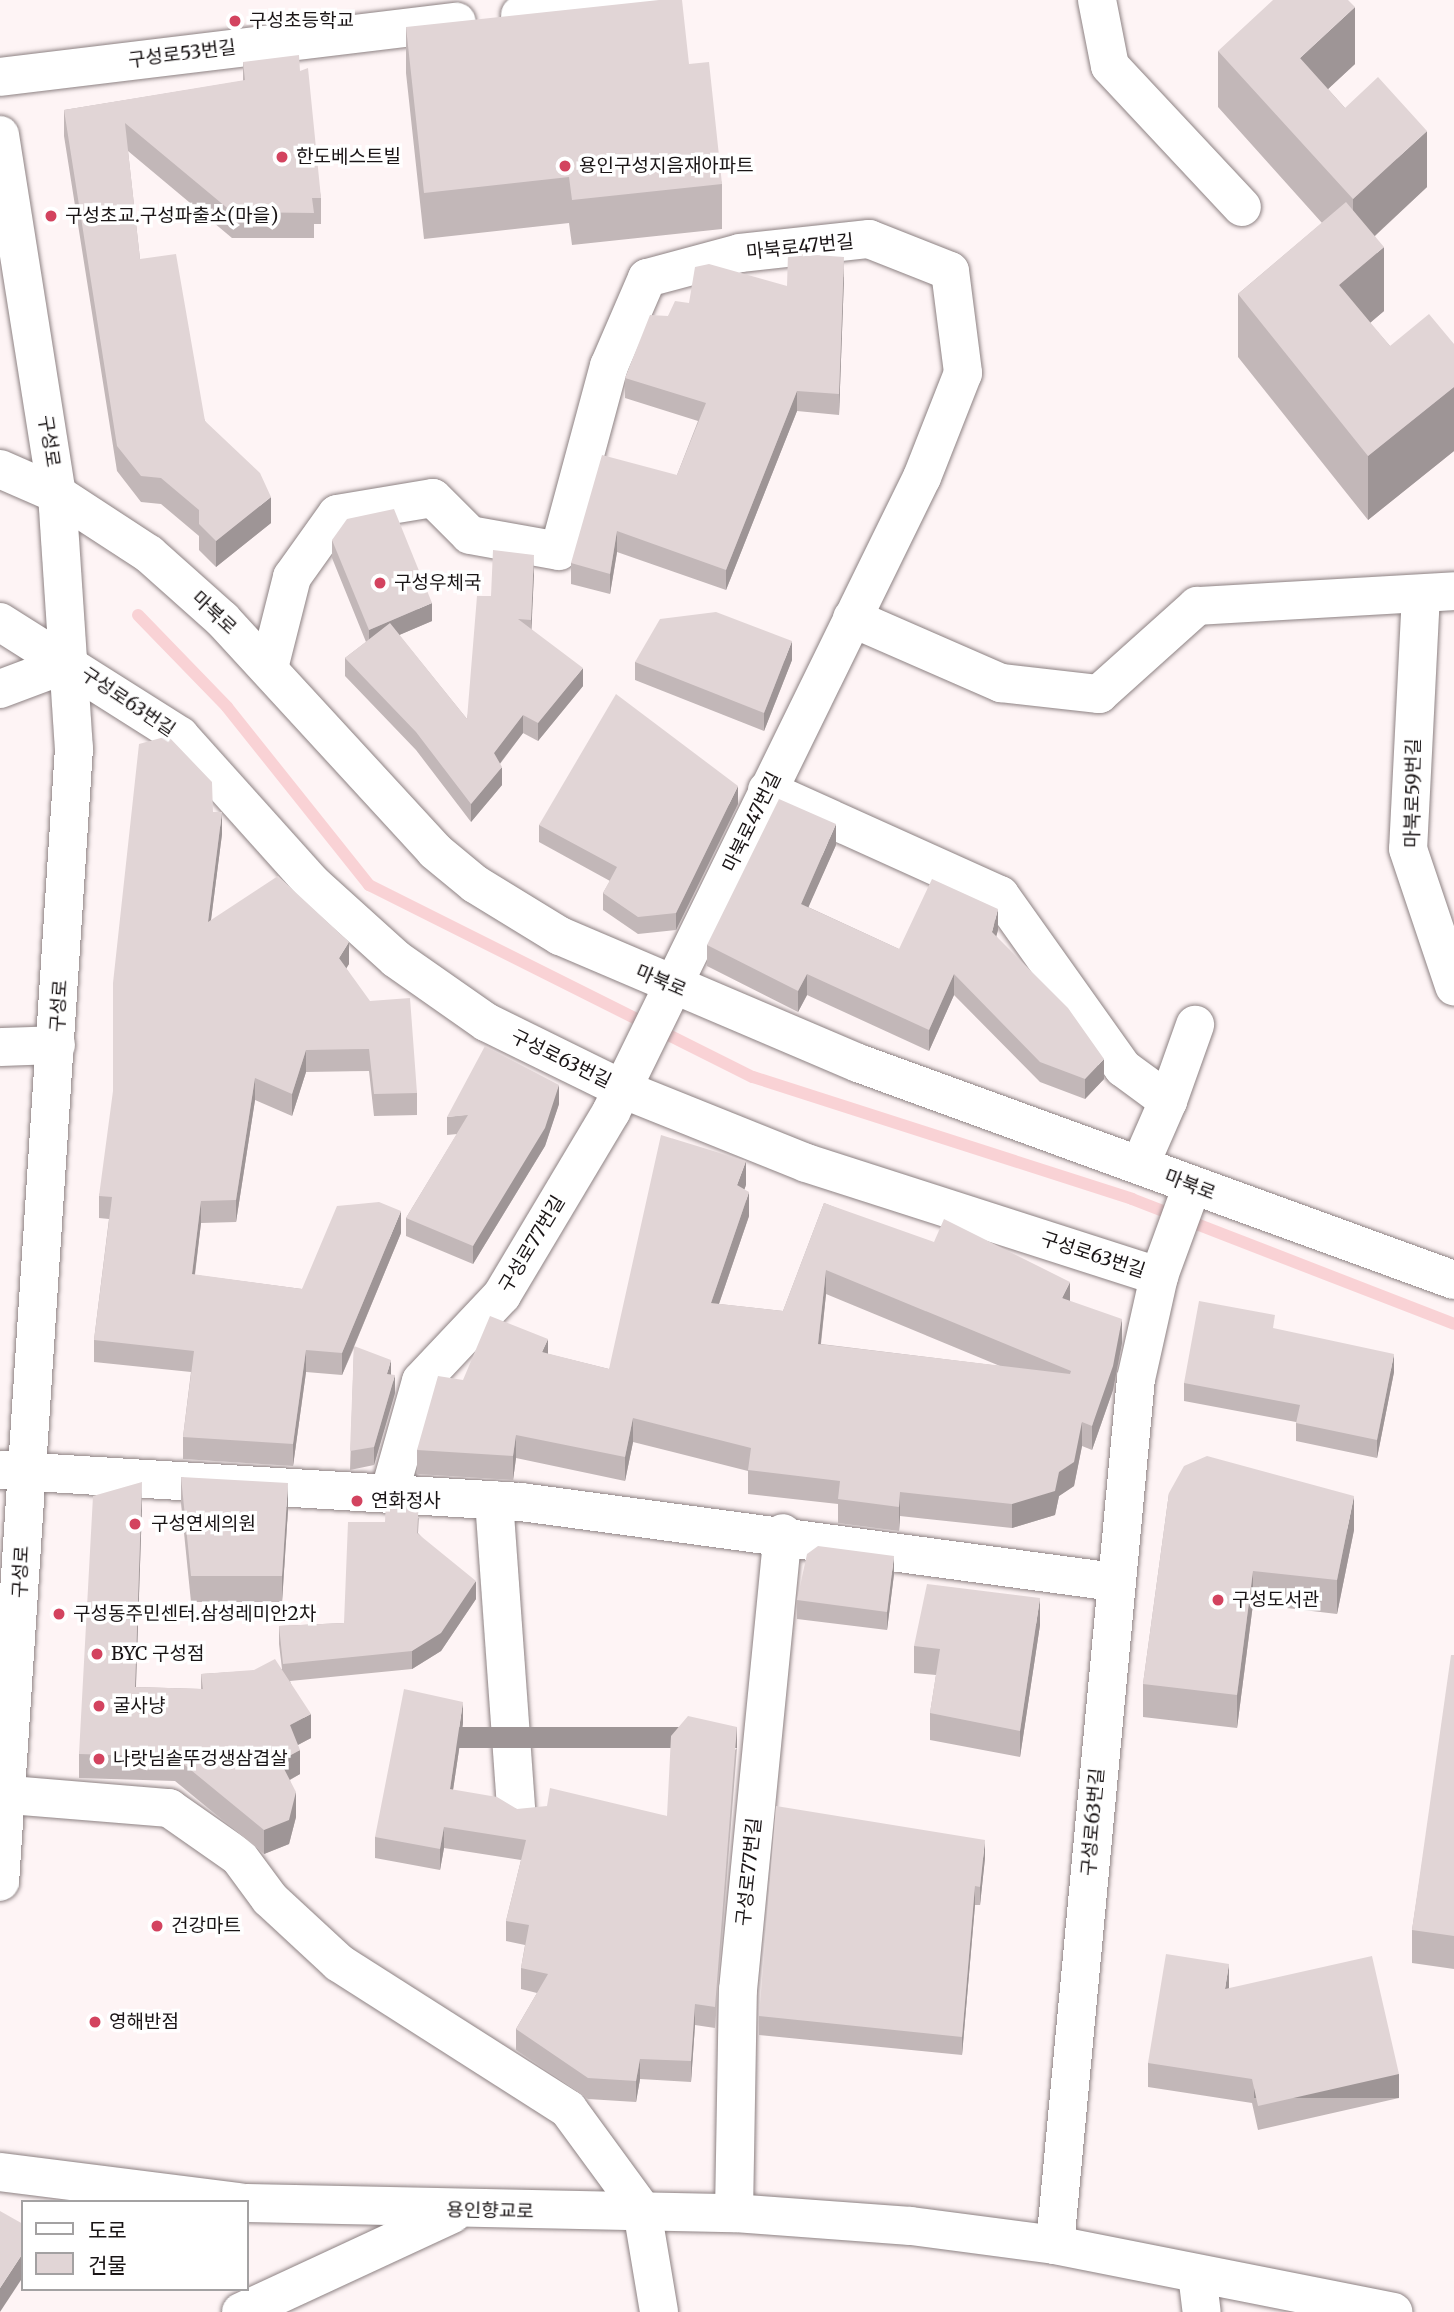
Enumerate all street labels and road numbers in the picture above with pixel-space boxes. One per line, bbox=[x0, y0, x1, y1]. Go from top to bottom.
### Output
street label: 구성로53번길 bbox=[127, 36, 237, 72]
street label: 마북로47번길 bbox=[745, 230, 855, 264]
street label: 구성로 bbox=[34, 413, 64, 469]
street label: 마북로 bbox=[187, 587, 241, 639]
street label: 구성로63번길 bbox=[77, 662, 179, 742]
street label: 마북로59번길 bbox=[1401, 738, 1425, 848]
street label: 마북로47번길 bbox=[718, 768, 786, 876]
street label: 마북로 bbox=[632, 960, 690, 1002]
street label: 구성로 bbox=[46, 979, 72, 1033]
street label: 구성로63번길 bbox=[507, 1025, 615, 1093]
street label: 마북로 bbox=[1161, 1165, 1219, 1205]
street label: 구성로77번길 bbox=[494, 1191, 570, 1297]
street label: 구성로63번길 bbox=[1038, 1227, 1148, 1283]
street label: 구성로 bbox=[8, 1545, 34, 1599]
street label: 구성로63번길 bbox=[1077, 1767, 1109, 1877]
street label: 구성로77번길 bbox=[732, 1817, 766, 1927]
street label: 용인향교로 bbox=[446, 2199, 534, 2223]

